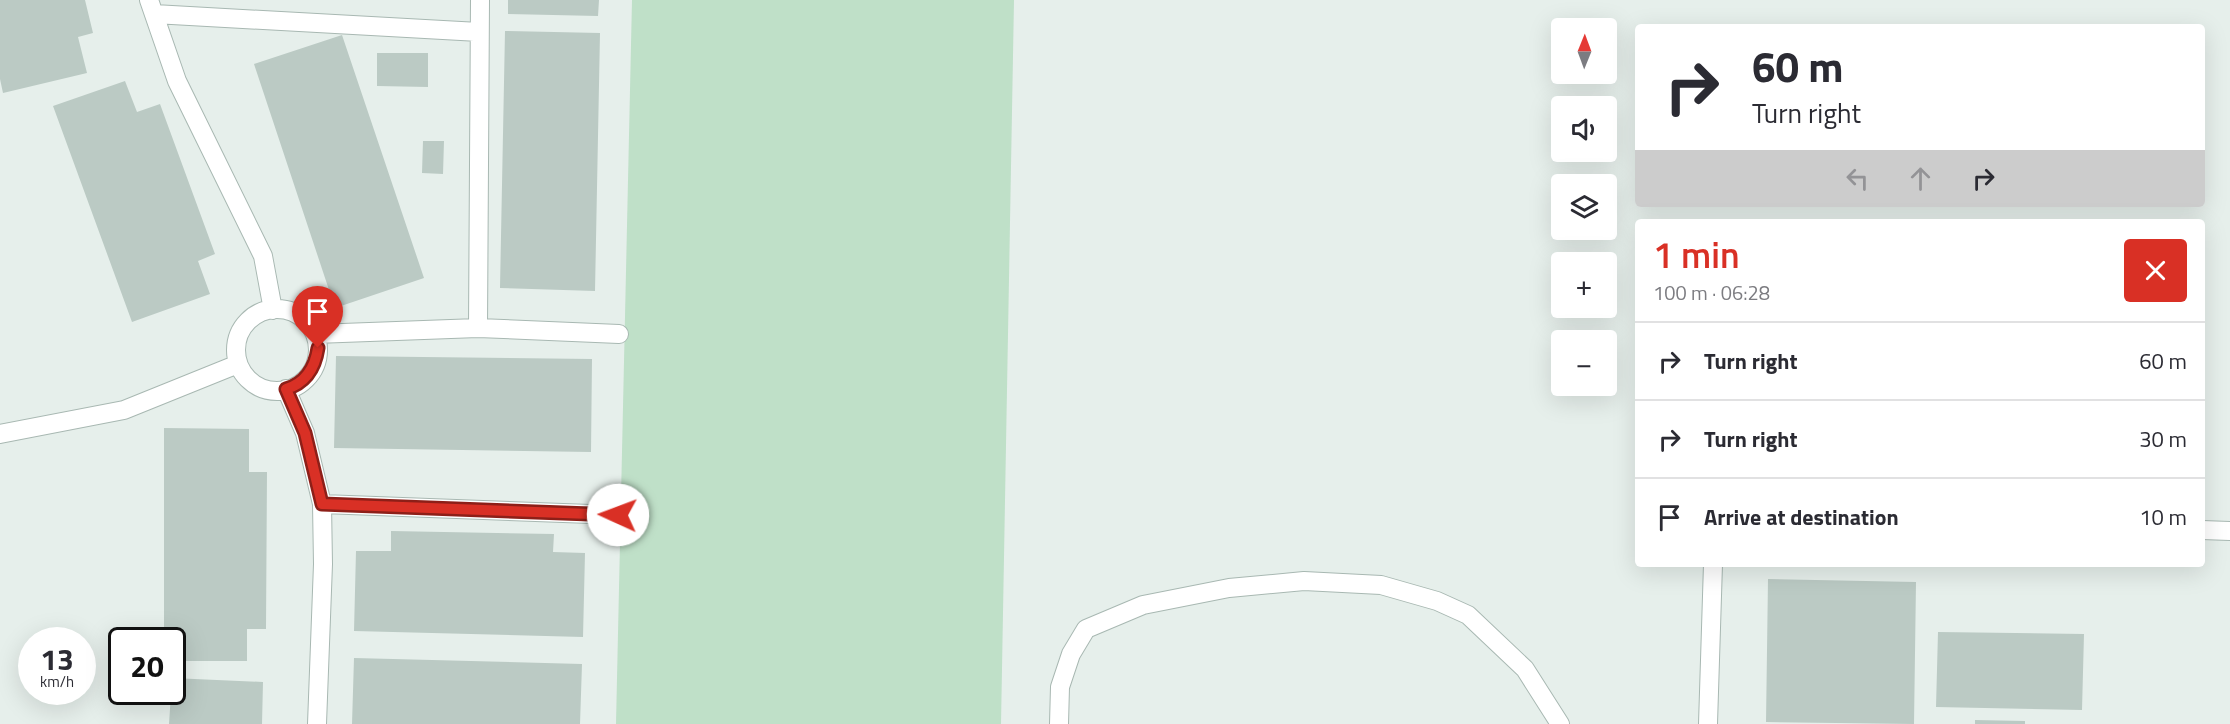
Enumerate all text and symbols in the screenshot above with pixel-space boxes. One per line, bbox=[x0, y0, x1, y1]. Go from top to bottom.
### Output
north arrow bbox=[1551, 18, 1617, 84]
map controls bbox=[1551, 18, 1617, 396]
text: 60 m bbox=[1752, 34, 1844, 98]
icon: right bbox=[1653, 48, 1731, 126]
text: Turn right bbox=[1752, 92, 1861, 133]
button: sound bbox=[1551, 96, 1617, 162]
icon: left bbox=[1841, 162, 1874, 195]
icon: ahead bbox=[1904, 162, 1937, 195]
icon: right bbox=[1967, 162, 2000, 195]
button: layers bbox=[1551, 174, 1617, 240]
text: 1 min bbox=[1653, 227, 1740, 282]
button: close bbox=[2124, 239, 2187, 302]
button: + bbox=[1551, 252, 1617, 318]
text: 100 m · 06:28 bbox=[1653, 277, 1770, 308]
pin bbox=[292, 286, 343, 348]
icon: arrive bbox=[301, 295, 334, 328]
button: − bbox=[1551, 330, 1617, 396]
text: Turn right bbox=[1704, 344, 1798, 378]
text: 60 m bbox=[2139, 344, 2187, 378]
icon: right bbox=[1653, 345, 1686, 378]
text: Turn right bbox=[1704, 422, 1798, 456]
text: 30 m bbox=[2139, 422, 2187, 456]
icon: right bbox=[1653, 423, 1686, 456]
position arrow bbox=[586, 483, 650, 547]
text: Arrive at destination bbox=[1704, 500, 1899, 534]
text: 10 m bbox=[2139, 500, 2187, 534]
icon: arrive bbox=[1653, 501, 1686, 534]
speed limit sign: 20 bbox=[108, 627, 186, 705]
text: 13 bbox=[40, 636, 74, 682]
text: km/h bbox=[40, 670, 74, 693]

